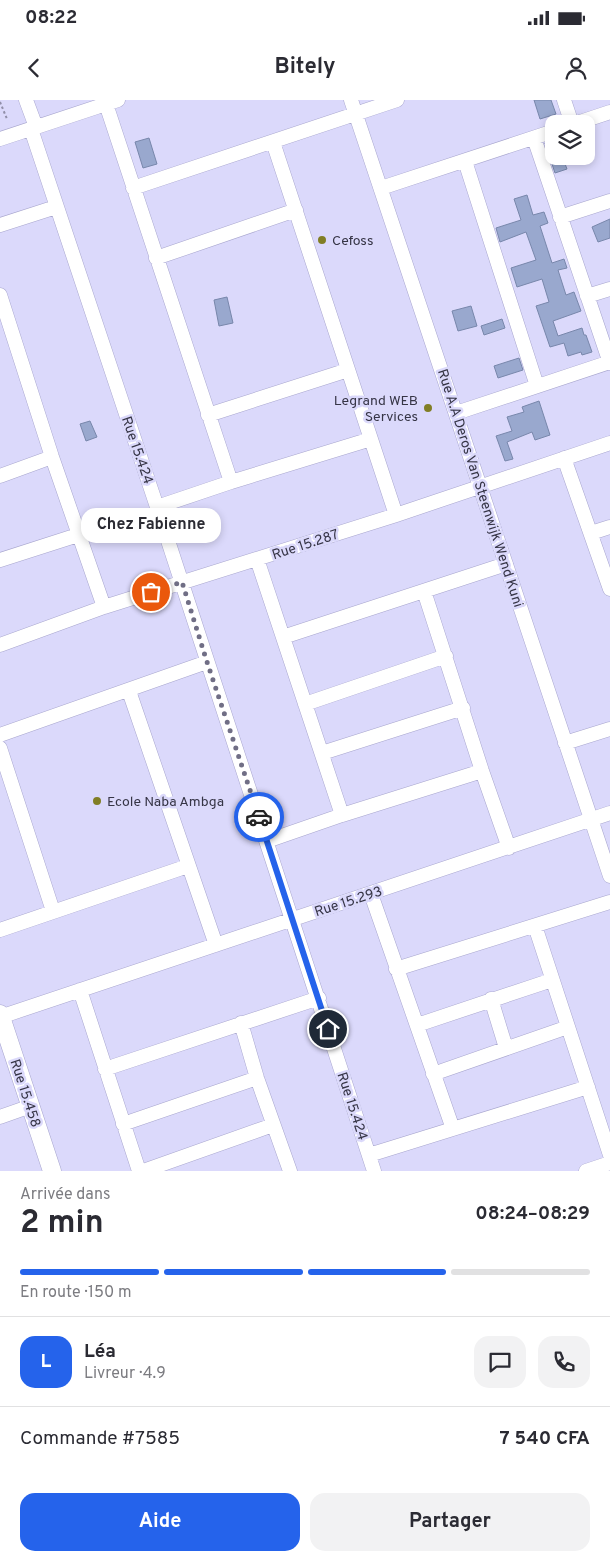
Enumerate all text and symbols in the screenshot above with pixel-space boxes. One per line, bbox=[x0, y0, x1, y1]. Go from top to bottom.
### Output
text: 08:22 bbox=[25, 6, 77, 30]
icon: back bbox=[20, 54, 48, 82]
text: Bitely bbox=[274, 54, 336, 81]
icon: person bbox=[562, 54, 590, 82]
map controls bbox=[545, 115, 595, 165]
button: layers bbox=[545, 115, 595, 165]
place label: Cefoss bbox=[332, 233, 374, 250]
marker: Cefoss bbox=[316, 234, 328, 246]
street label: Rue A.A Deros Van Steenwijk Wend Kuni bbox=[433, 367, 526, 610]
place label: Legrand WEB Services bbox=[334, 393, 418, 426]
marker: Legrand WEB Services bbox=[422, 402, 434, 414]
street label: Rue 15.424 bbox=[117, 414, 156, 487]
callout: Chez Fabienne bbox=[81, 507, 221, 542]
text: Chez Fabienne bbox=[97, 515, 205, 535]
street label: Rue 15.287 bbox=[270, 527, 341, 564]
pin bbox=[130, 571, 172, 613]
icon: bag bbox=[137, 578, 165, 606]
courier bbox=[234, 792, 284, 842]
place label: Ecole Naba Ambga bbox=[107, 794, 224, 811]
marker: Ecole Naba Ambga bbox=[91, 795, 103, 807]
icon: car bbox=[245, 803, 273, 831]
street label: Rue 15.293 bbox=[312, 884, 384, 921]
pin bbox=[307, 1008, 349, 1050]
icon: home bbox=[314, 1015, 342, 1043]
street label: Rue 15.458 bbox=[6, 1057, 44, 1130]
street label: Rue 15.424 bbox=[333, 1070, 371, 1143]
text: Arrivée dans bbox=[20, 1185, 110, 1205]
text: 08:24–08:29 bbox=[475, 1202, 590, 1226]
text: 2 min bbox=[20, 1204, 104, 1244]
text: En route · 150 m bbox=[20, 1283, 132, 1303]
button: chat bbox=[474, 1336, 526, 1388]
button: phone bbox=[538, 1336, 590, 1388]
text: Léa bbox=[84, 1340, 116, 1364]
text: L bbox=[41, 1350, 51, 1374]
text: Livreur · 4.9 bbox=[84, 1364, 166, 1384]
text: Commande #7585 bbox=[20, 1427, 180, 1451]
text: 7 540 CFA bbox=[500, 1427, 590, 1451]
button: Aide bbox=[20, 1493, 300, 1551]
button: Partager bbox=[310, 1493, 590, 1551]

